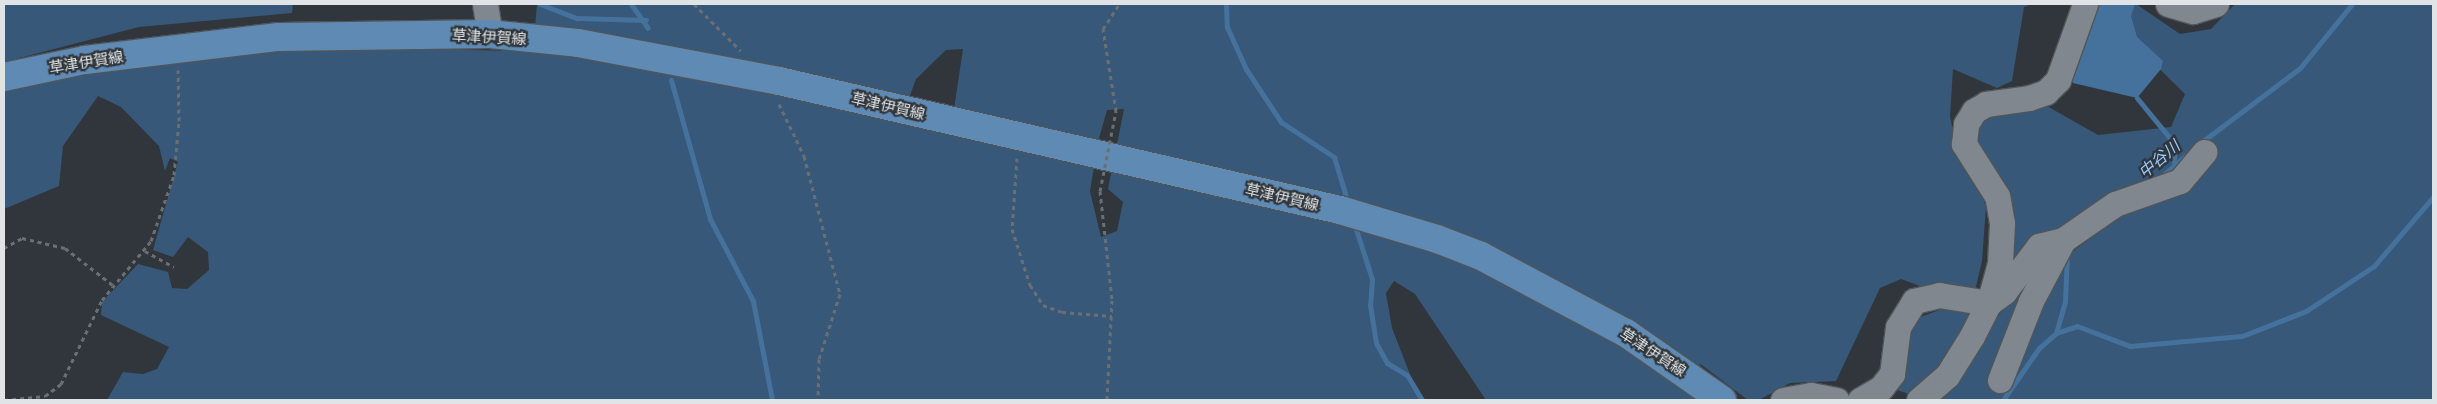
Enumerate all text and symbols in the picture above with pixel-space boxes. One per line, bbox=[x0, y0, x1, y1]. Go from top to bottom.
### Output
street label: 草津伊賀線 bbox=[451, 26, 527, 48]
street label: 草津伊賀線 bbox=[48, 47, 124, 77]
street label: 草津伊賀線 bbox=[849, 89, 927, 123]
water label: 中谷川 bbox=[2134, 136, 2184, 182]
street label: 草津伊賀線 bbox=[1243, 180, 1321, 214]
street label: 草津伊賀線 bbox=[1617, 324, 1689, 380]

